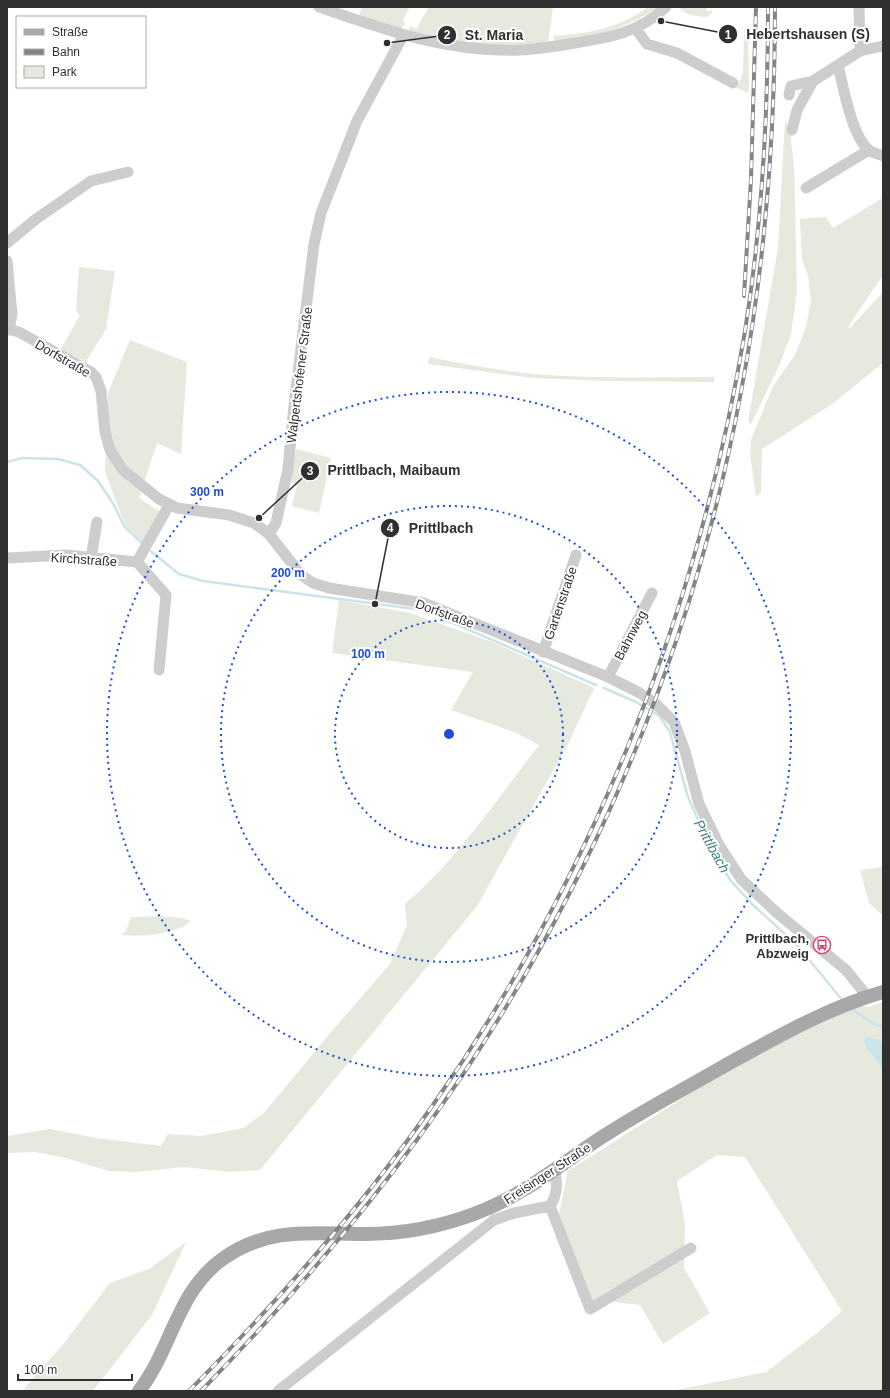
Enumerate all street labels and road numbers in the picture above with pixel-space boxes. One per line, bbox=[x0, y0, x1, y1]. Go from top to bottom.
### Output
street label: Walpertshofener Straße bbox=[284, 306, 315, 444]
street label: Dorfstraße bbox=[32, 337, 93, 380]
street label: Kirchstraße bbox=[50, 550, 118, 569]
street label: Gartenstraße bbox=[541, 565, 580, 642]
street label: Dorfstraße bbox=[413, 596, 476, 631]
street label: Bahnweg bbox=[611, 608, 650, 663]
street label: Freisinger Straße bbox=[501, 1140, 593, 1207]

